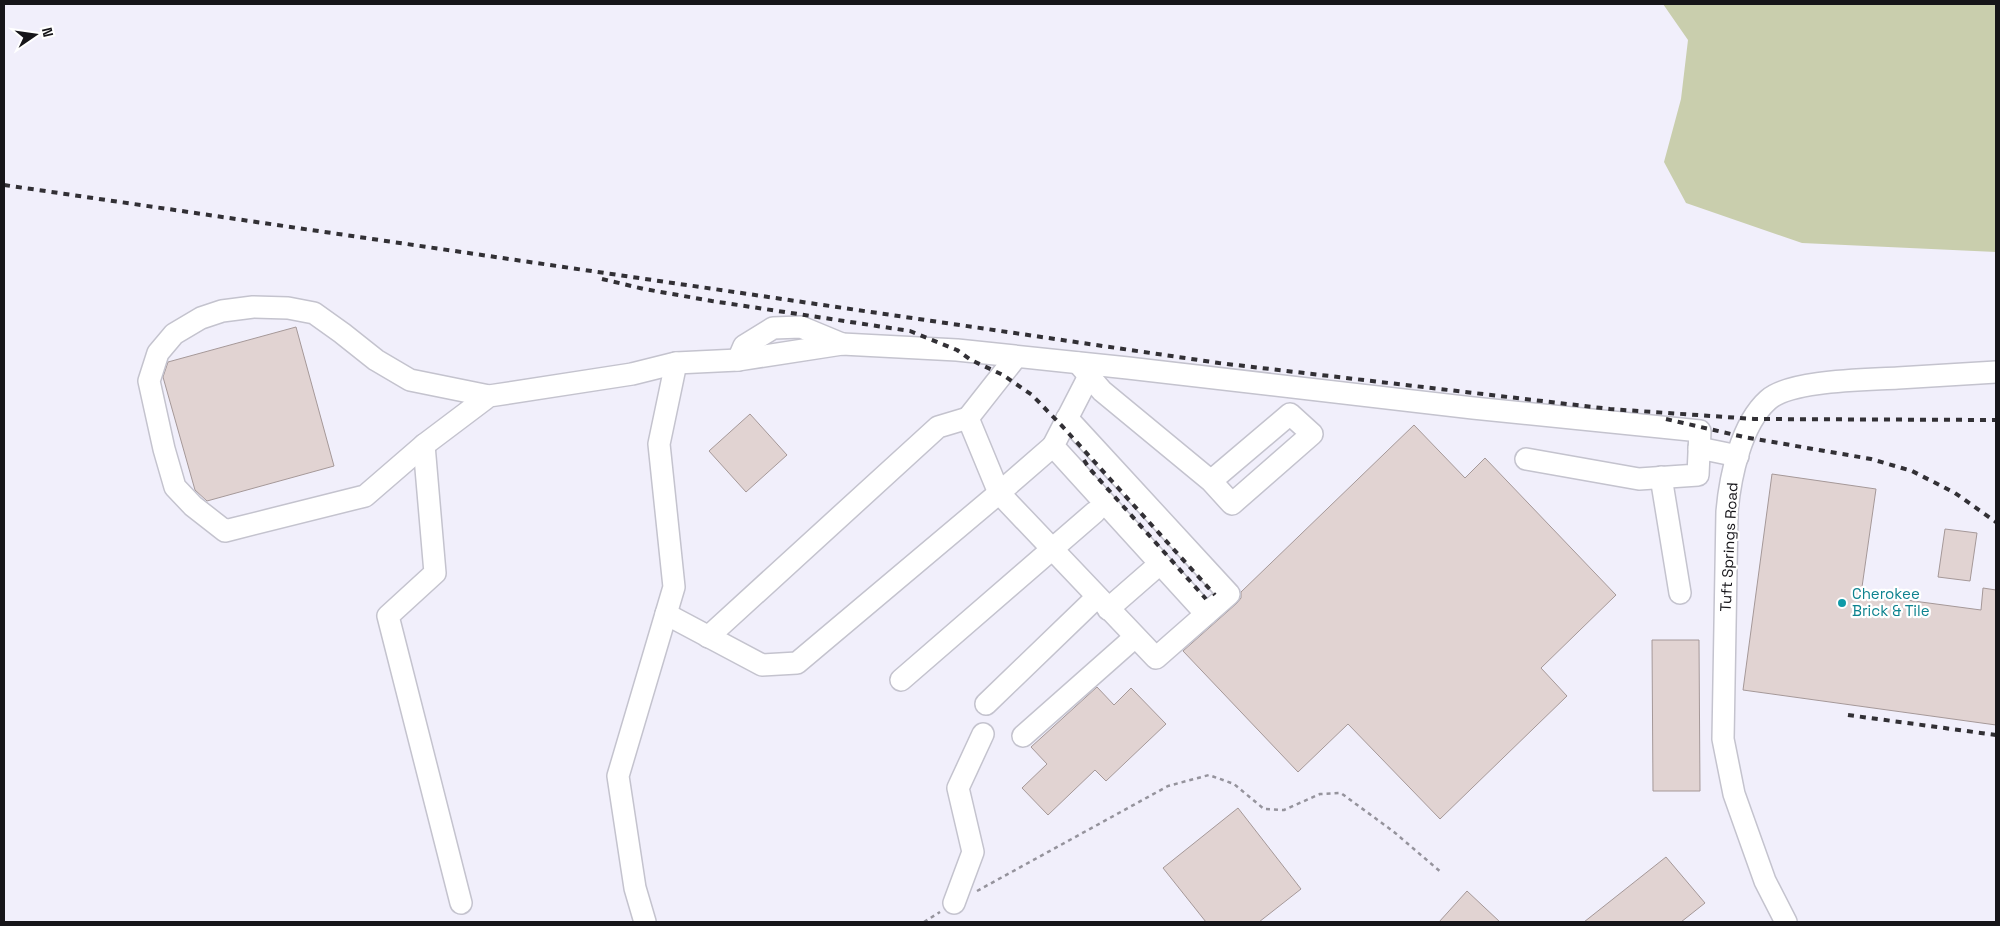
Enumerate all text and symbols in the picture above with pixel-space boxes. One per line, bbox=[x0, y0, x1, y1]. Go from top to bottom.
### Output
north arrow bbox=[10, 10, 60, 60]
text: N bbox=[38, 25, 57, 39]
street label: Tuft Springs Road bbox=[1716, 482, 1741, 612]
place label: Cherokee Brick & Tile bbox=[1852, 584, 1930, 620]
marker: Cherokee Brick & Tile bbox=[1836, 597, 1848, 609]

